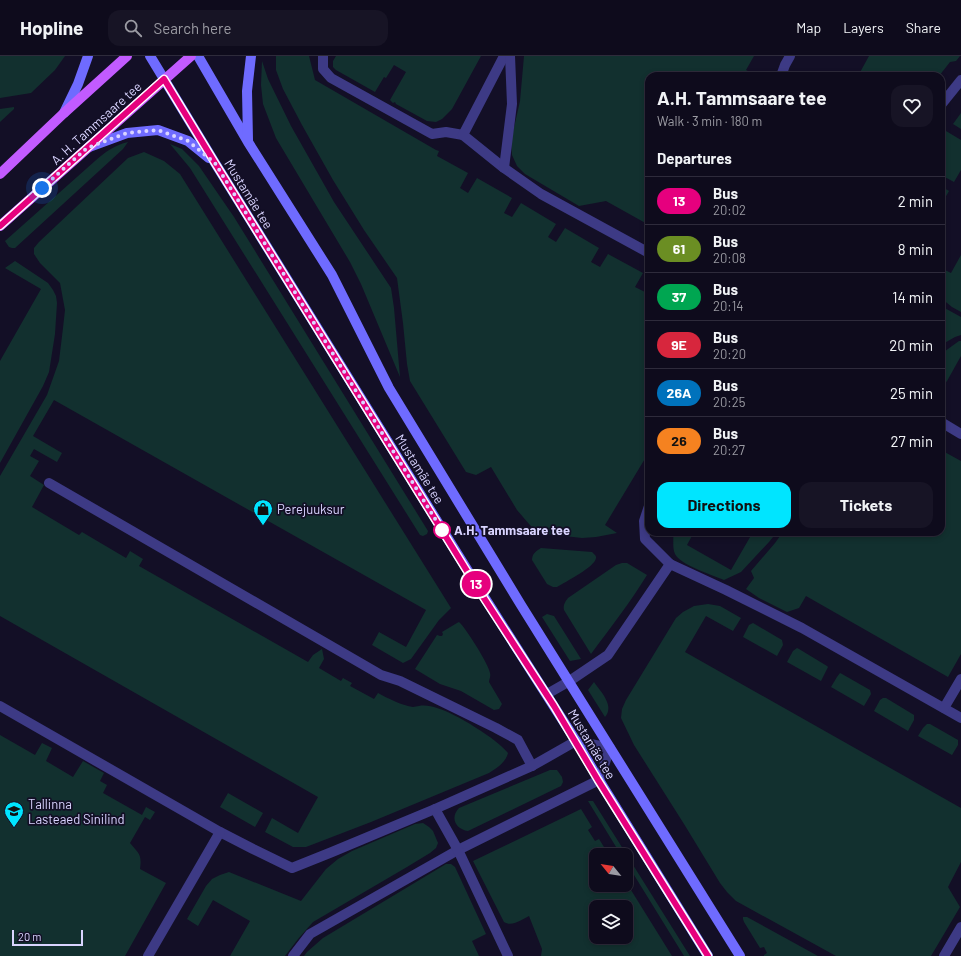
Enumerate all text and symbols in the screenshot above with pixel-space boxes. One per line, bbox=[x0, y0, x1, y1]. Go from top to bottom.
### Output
search box bbox=[108, 10, 388, 46]
text: Hopline bbox=[20, 16, 84, 39]
icon: search bbox=[122, 17, 144, 39]
text: Search here bbox=[154, 19, 231, 37]
text: Map bbox=[796, 19, 821, 36]
text: Layers bbox=[843, 19, 884, 36]
text: Share bbox=[906, 19, 941, 36]
street label: A. H. Tammsaare tee bbox=[47, 78, 145, 168]
button: heart bbox=[891, 85, 933, 127]
text: A.H. Tammsaare tee bbox=[657, 86, 827, 109]
text: Walk · 3 min · 180 m bbox=[657, 113, 762, 129]
text: Departures bbox=[657, 149, 732, 167]
street label: Mustamäe tee bbox=[221, 156, 277, 232]
your location bbox=[32, 178, 52, 198]
text: Bus bbox=[713, 184, 738, 202]
text: 13 bbox=[673, 192, 685, 209]
text: 2 min bbox=[898, 192, 933, 210]
text: 20:02 bbox=[713, 202, 746, 218]
text: Bus bbox=[713, 232, 738, 250]
text: 61 bbox=[673, 240, 685, 257]
text: 8 min bbox=[898, 240, 933, 258]
text: 20:08 bbox=[713, 250, 746, 266]
text: Bus bbox=[713, 280, 738, 298]
text: 37 bbox=[672, 288, 686, 305]
text: 14 min bbox=[892, 288, 933, 306]
text: 20:14 bbox=[713, 298, 743, 314]
text: Bus bbox=[713, 328, 738, 346]
text: 9E bbox=[671, 336, 687, 353]
text: 20 min bbox=[889, 336, 933, 354]
text: 20:20 bbox=[713, 346, 746, 362]
text: Bus bbox=[713, 376, 738, 394]
text: 26A bbox=[667, 384, 691, 401]
text: 25 min bbox=[890, 384, 933, 402]
text: 20:25 bbox=[713, 394, 745, 410]
text: Bus bbox=[713, 424, 738, 442]
street label: Mustamäe tee bbox=[392, 431, 448, 507]
text: 26 bbox=[671, 432, 687, 449]
text: 27 min bbox=[891, 432, 933, 450]
text: 20:27 bbox=[713, 442, 745, 458]
button: Directions bbox=[657, 482, 791, 528]
button: Tickets bbox=[799, 482, 933, 528]
shop icon: Perejuuksur bbox=[252, 498, 274, 526]
place label: Perejuuksur bbox=[277, 501, 345, 517]
marker: A.H. Tammsaare tee bbox=[433, 521, 451, 539]
place label: A.H. Tammsaare tee bbox=[454, 522, 570, 538]
line badge: 13 bbox=[458, 571, 494, 597]
text: 13 bbox=[470, 575, 482, 592]
street label: Mustamäe tee bbox=[565, 706, 619, 782]
place label: Tallinna Lasteaed Sinilind bbox=[28, 796, 125, 827]
school or university icon: Tallinna Lasteaed Sinilind bbox=[3, 800, 25, 828]
north arrow bbox=[589, 848, 633, 892]
map controls bbox=[589, 848, 633, 944]
button: layers bbox=[589, 900, 633, 944]
scale bar bbox=[12, 928, 83, 947]
text: 20 m bbox=[18, 930, 41, 943]

